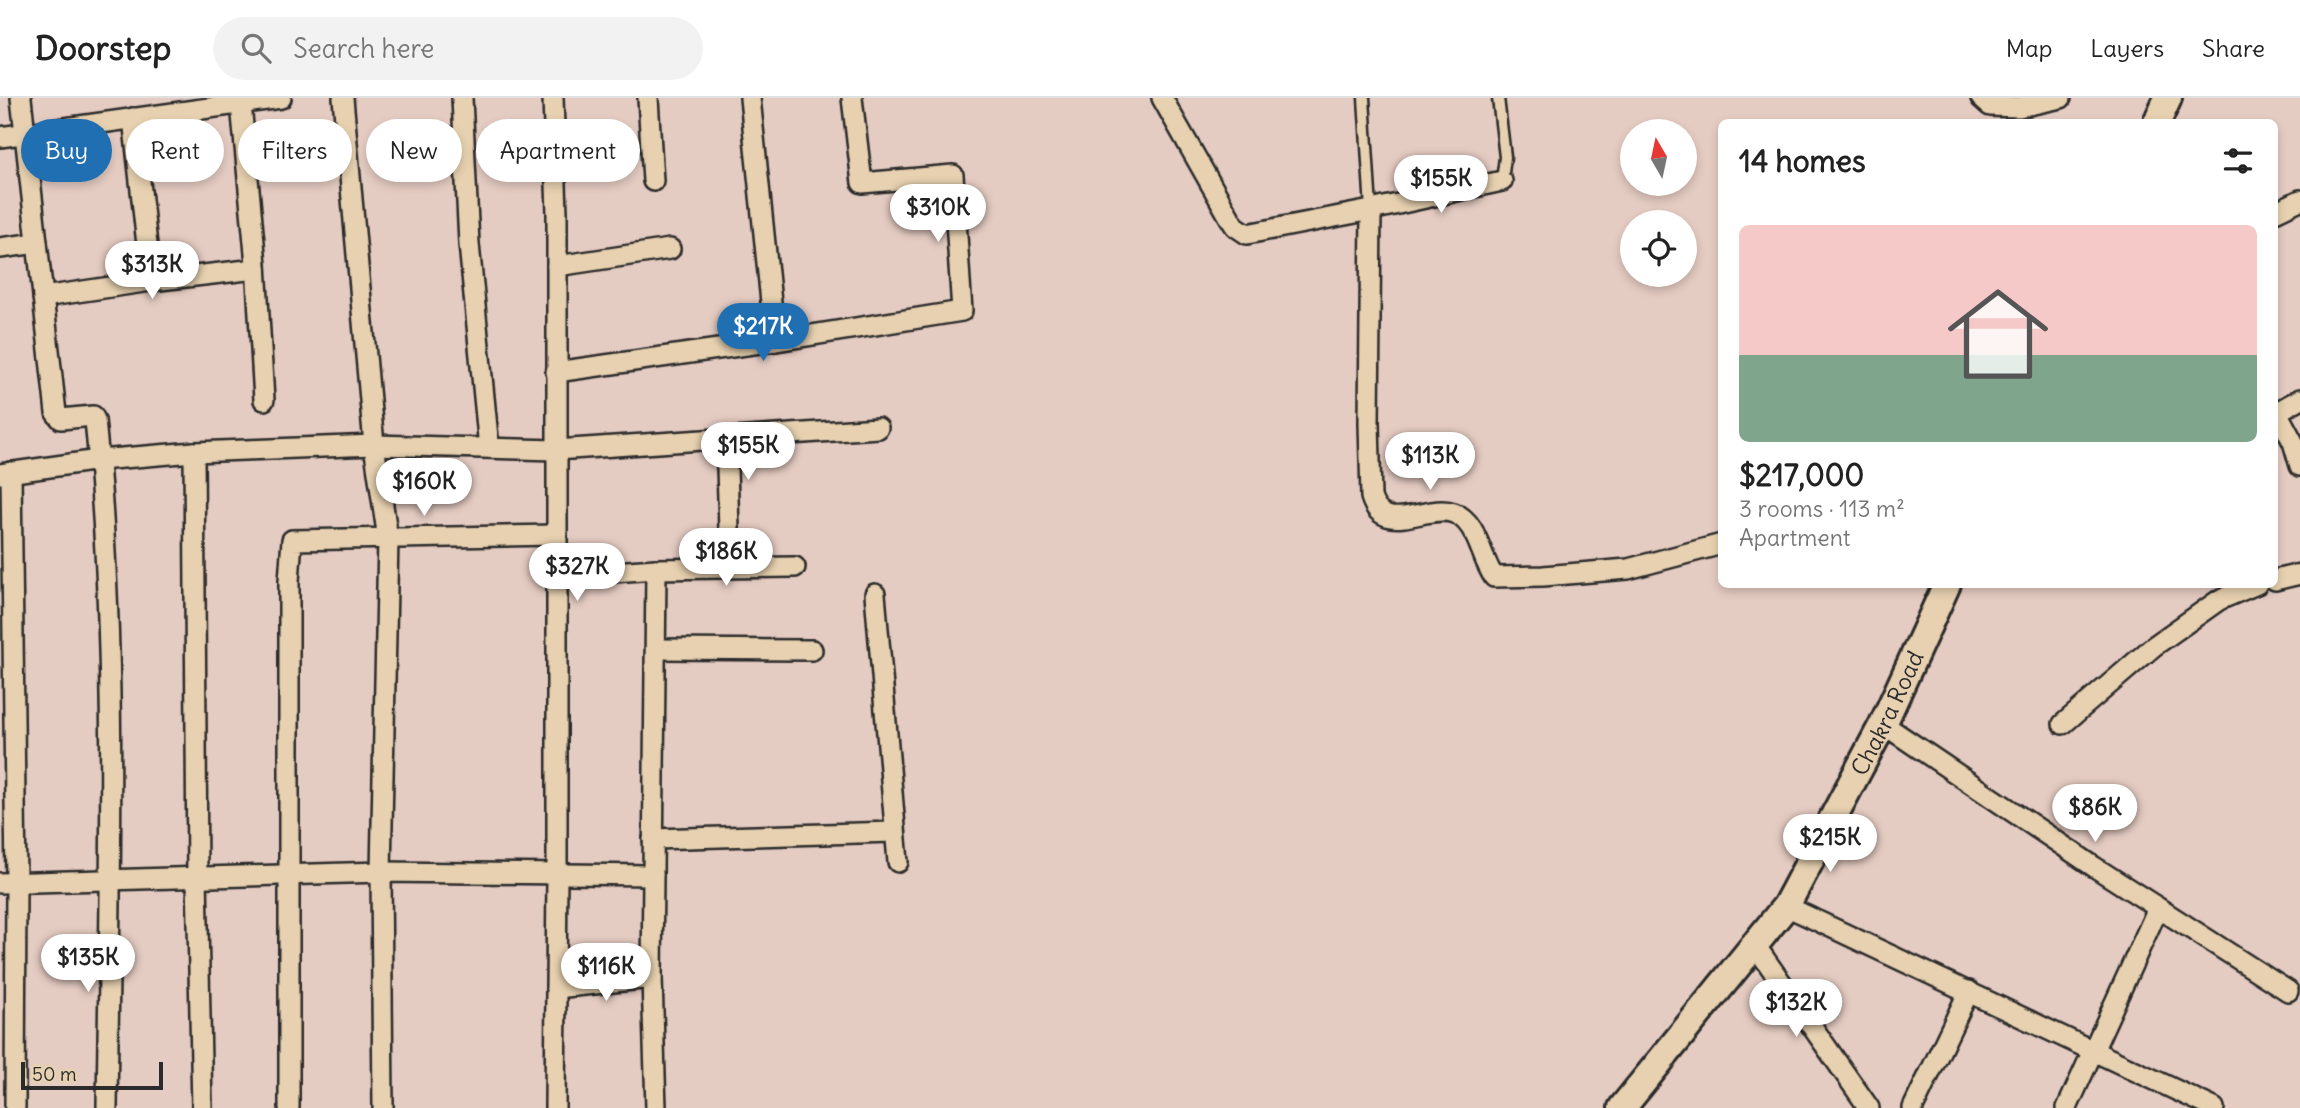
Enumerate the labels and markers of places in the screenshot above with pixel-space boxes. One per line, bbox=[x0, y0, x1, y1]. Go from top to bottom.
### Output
pin: $155K bbox=[1392, 156, 1490, 215]
pin: $310K bbox=[889, 184, 987, 244]
pin: $313K bbox=[103, 242, 201, 301]
pin: $217K bbox=[714, 303, 812, 363]
pin: $155K bbox=[699, 422, 797, 482]
pin: $113K bbox=[1381, 432, 1479, 492]
pin: $160K bbox=[375, 458, 473, 518]
pin: $186K bbox=[677, 528, 775, 588]
pin: $327K bbox=[528, 544, 626, 603]
pin: $86K bbox=[2054, 784, 2136, 844]
pin: $215K bbox=[1781, 814, 1879, 874]
pin: $135K bbox=[39, 934, 137, 994]
pin: $116K bbox=[557, 944, 655, 1003]
pin: $132K bbox=[1747, 979, 1845, 1039]

